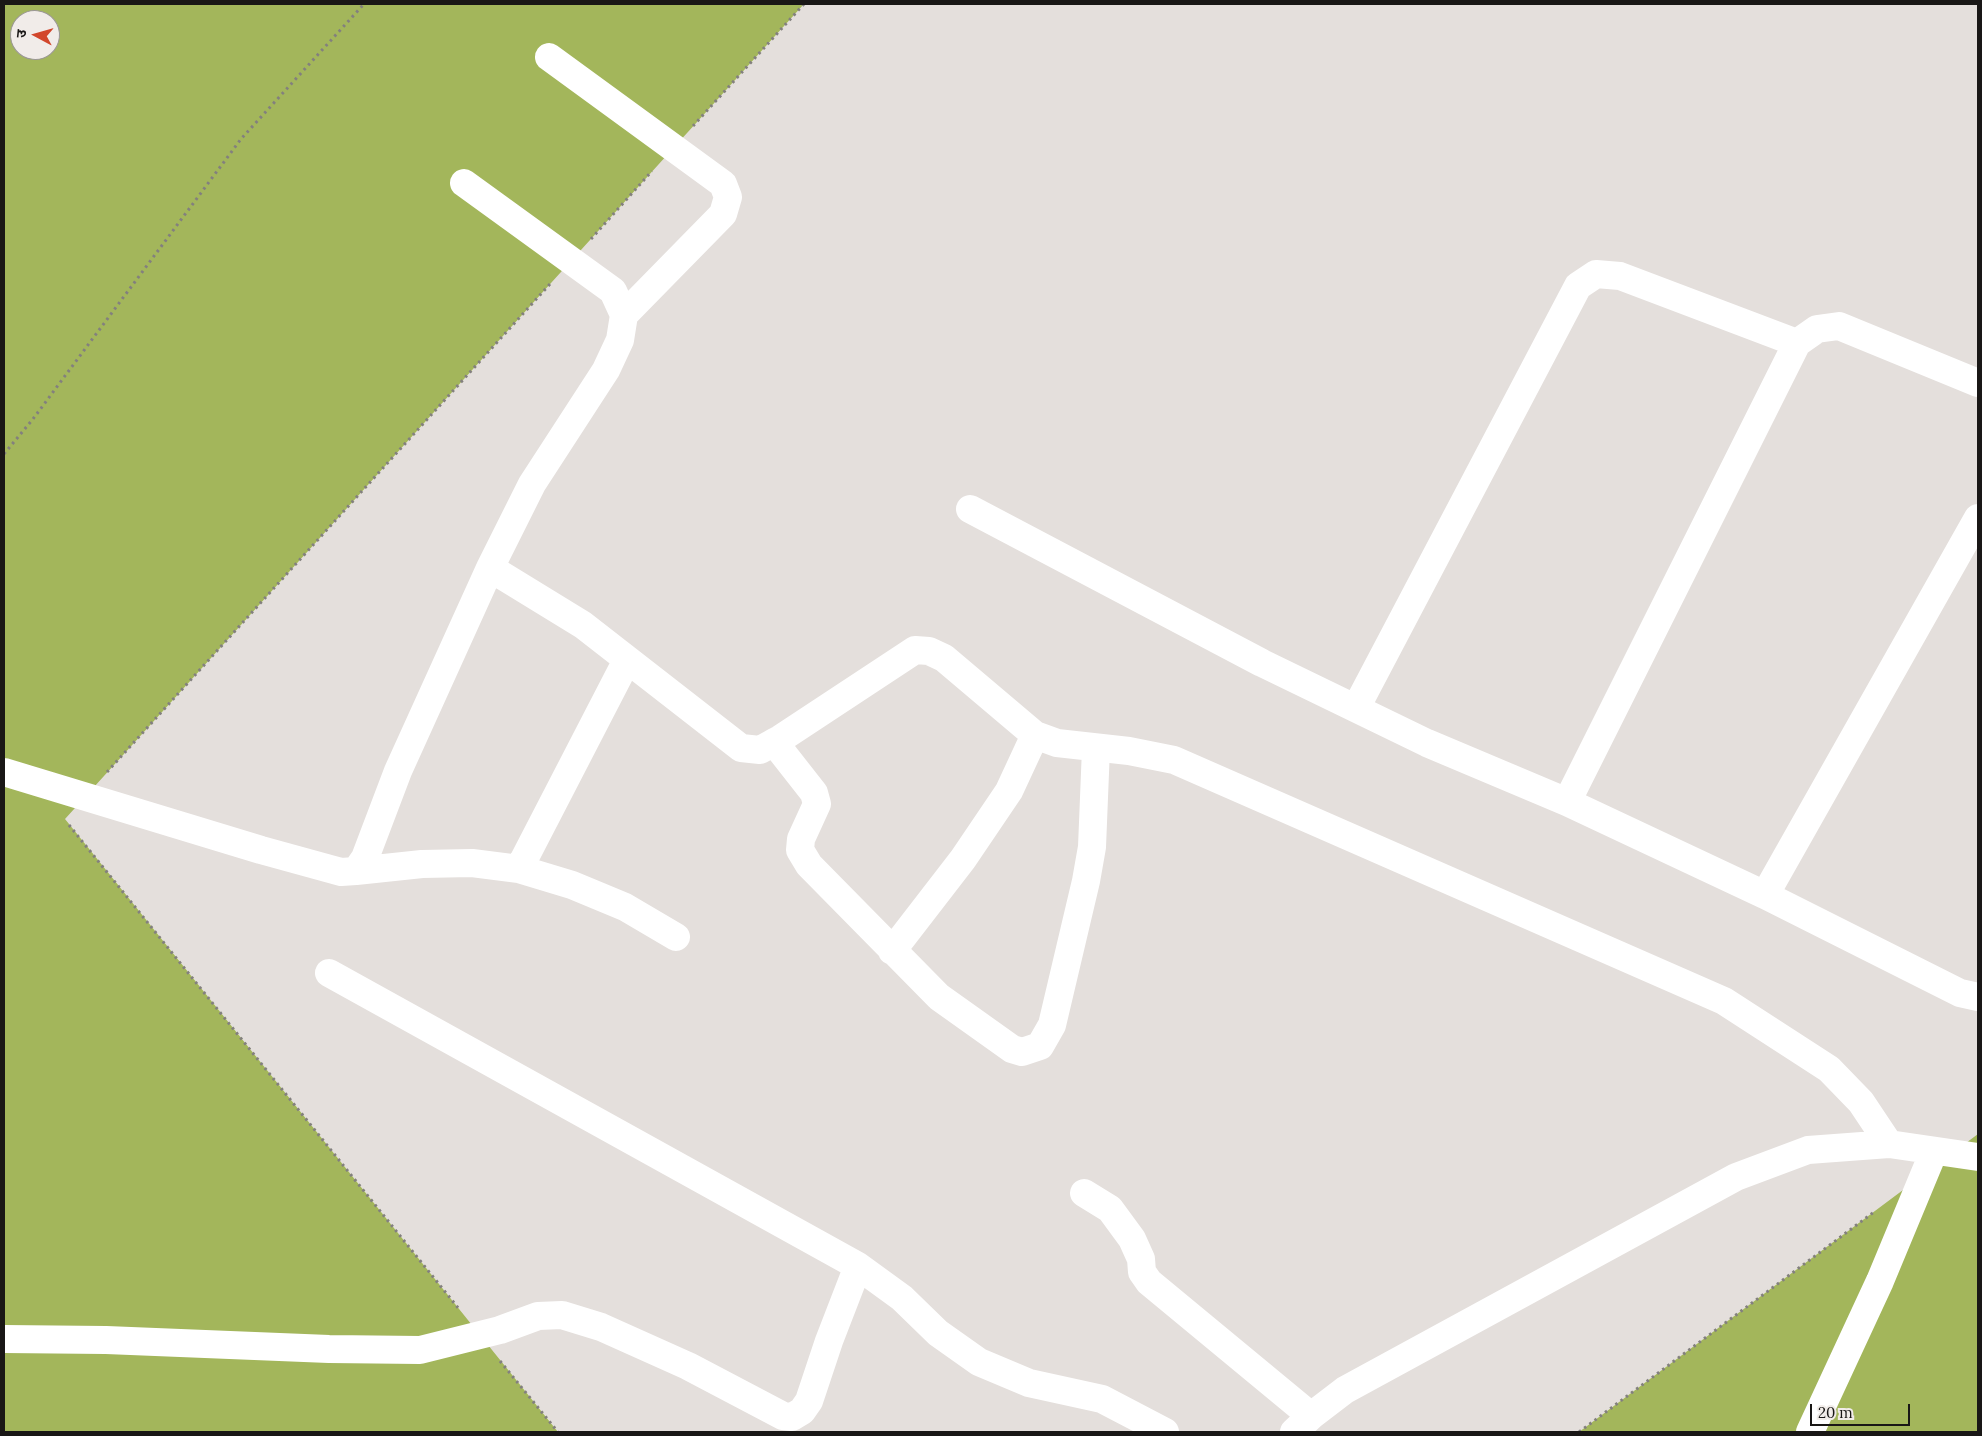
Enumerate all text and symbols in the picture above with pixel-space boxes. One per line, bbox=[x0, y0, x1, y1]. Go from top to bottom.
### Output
north arrow bbox=[10, 10, 60, 60]
text: उ bbox=[12, 29, 30, 39]
scale bar bbox=[1812, 1394, 1912, 1426]
text: 20 m bbox=[1818, 1403, 1853, 1422]

